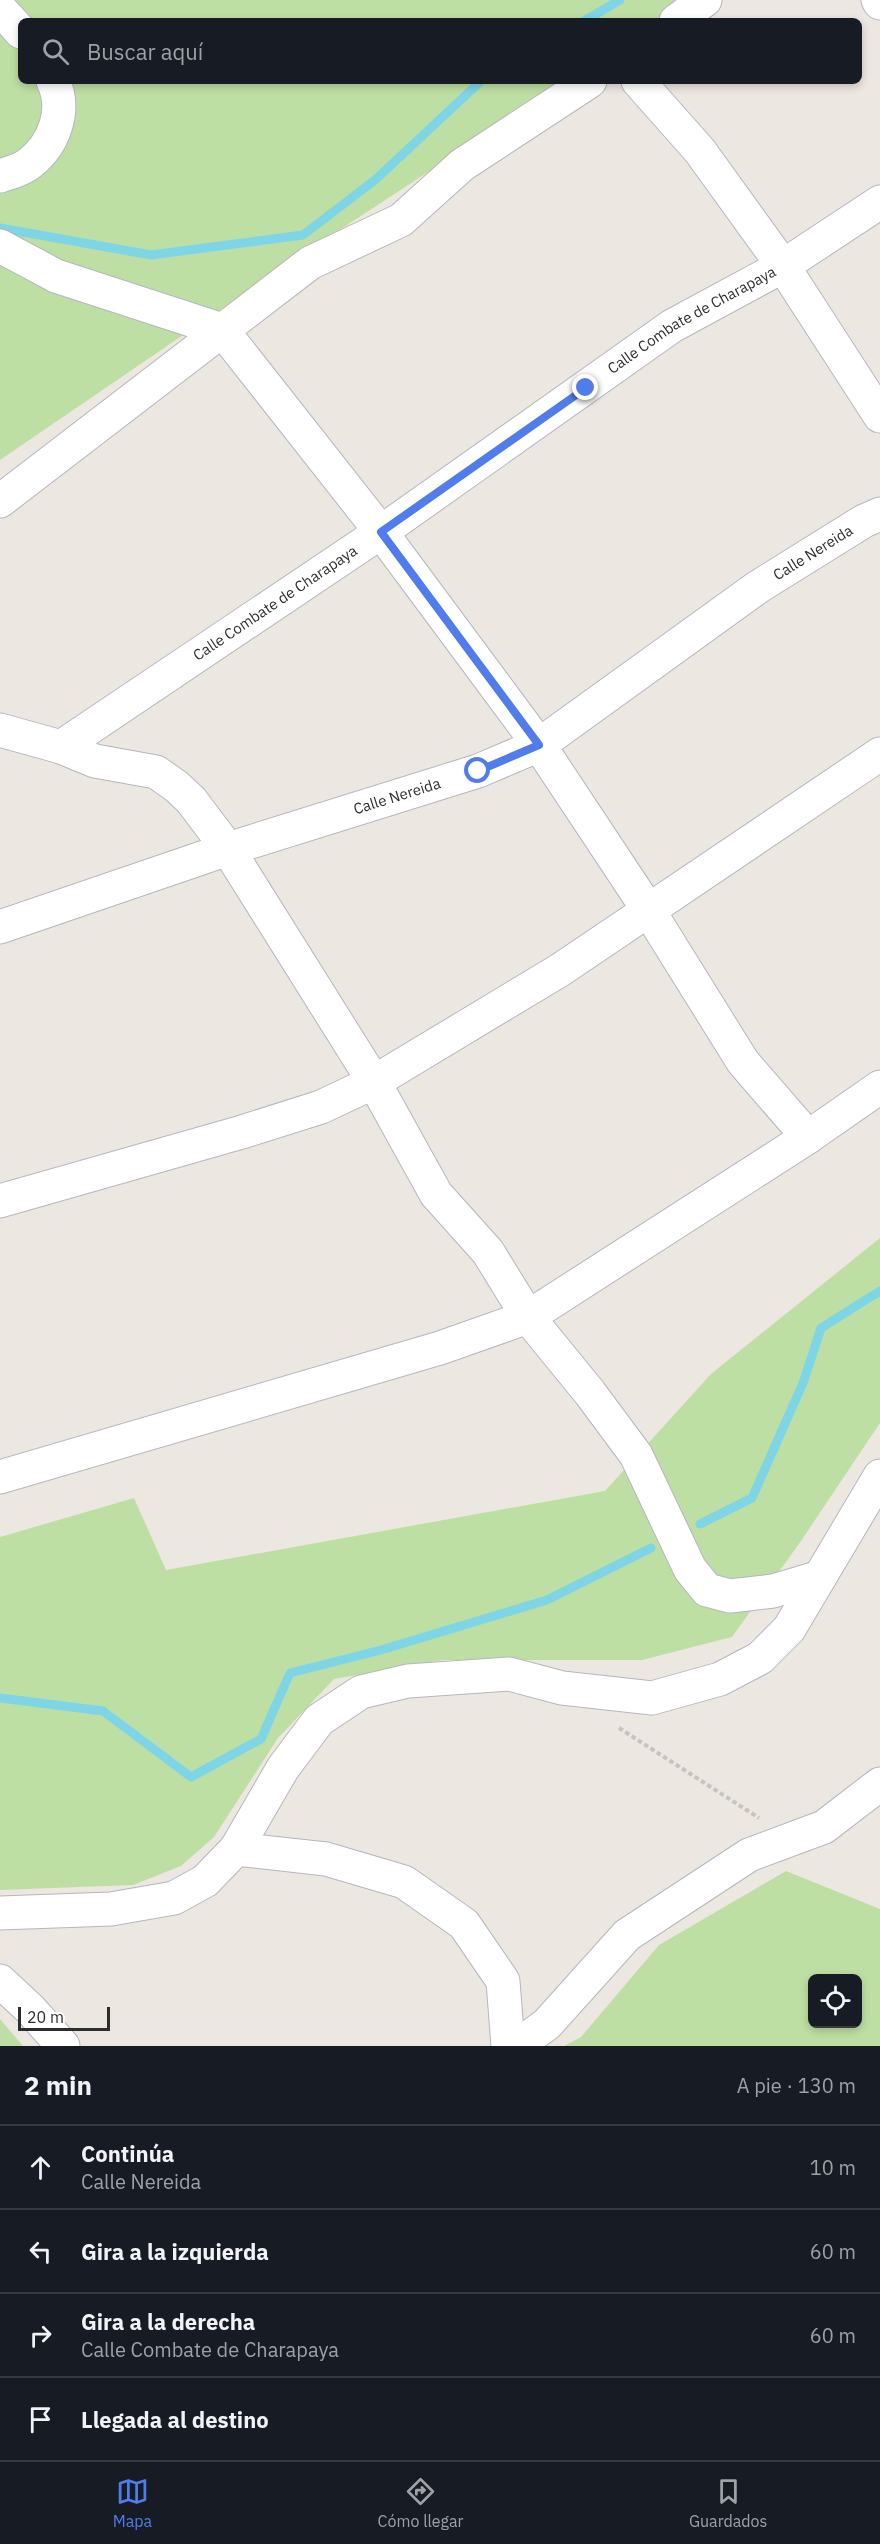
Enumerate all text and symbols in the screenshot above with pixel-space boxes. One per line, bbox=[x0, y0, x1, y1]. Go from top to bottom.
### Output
search box bbox=[18, 18, 862, 84]
icon: search bbox=[39, 35, 72, 68]
text: Buscar aquí bbox=[87, 37, 203, 66]
street label: Calle Combate de Charapaya bbox=[603, 262, 779, 378]
route end bbox=[572, 374, 598, 400]
street label: Calle Nereida bbox=[769, 520, 856, 584]
street label: Calle Combate de Charapaya bbox=[189, 541, 361, 665]
route start bbox=[464, 757, 490, 783]
street label: Calle Nereida bbox=[351, 773, 443, 818]
map controls bbox=[808, 1974, 862, 2028]
button: locate bbox=[808, 1974, 862, 2028]
scale bar bbox=[18, 2004, 110, 2032]
text: 20 m bbox=[27, 2007, 64, 2027]
text: 2 min bbox=[24, 2068, 92, 2102]
text: A pie · 130 m bbox=[737, 2072, 856, 2099]
text: Continúa bbox=[81, 2139, 174, 2168]
icon: ahead bbox=[24, 2151, 57, 2184]
text: 10 m bbox=[810, 2154, 856, 2181]
text: Calle Nereida bbox=[81, 2168, 201, 2195]
icon: left bbox=[24, 2235, 57, 2268]
text: Gira a la izquierda bbox=[81, 2237, 269, 2266]
text: 60 m bbox=[810, 2238, 856, 2265]
text: Gira a la derecha bbox=[81, 2307, 255, 2336]
icon: right bbox=[24, 2319, 57, 2352]
text: 60 m bbox=[810, 2322, 856, 2349]
text: Calle Combate de Charapaya bbox=[81, 2336, 339, 2363]
icon: arrive bbox=[24, 2403, 57, 2436]
text: Llegada al destino bbox=[81, 2405, 269, 2434]
tab: Mapa bbox=[113, 2475, 152, 2531]
tab: Cómo llegar bbox=[378, 2475, 463, 2531]
tab: Guardados bbox=[689, 2475, 767, 2531]

